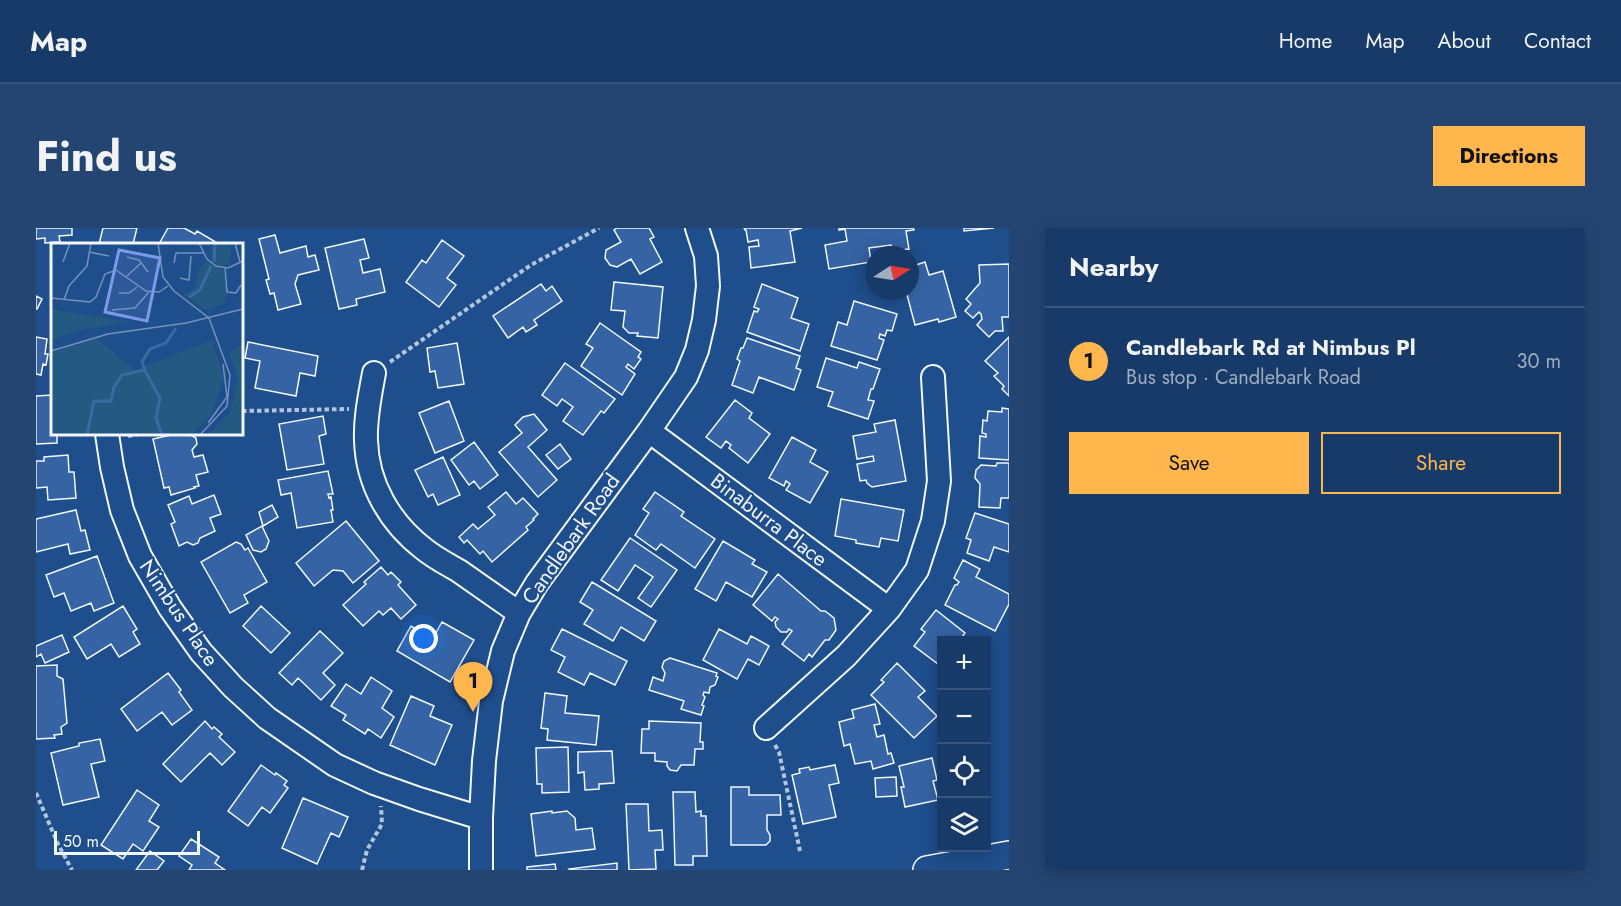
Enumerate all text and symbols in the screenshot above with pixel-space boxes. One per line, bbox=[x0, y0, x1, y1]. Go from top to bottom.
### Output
text: Map bbox=[30, 21, 87, 62]
text: Home bbox=[1279, 26, 1332, 56]
text: Map bbox=[1365, 26, 1405, 56]
text: About bbox=[1438, 26, 1491, 56]
text: Contact bbox=[1524, 26, 1591, 56]
text: Find us bbox=[36, 126, 177, 187]
button: Directions bbox=[1433, 126, 1585, 186]
inset map bbox=[51, 243, 243, 435]
north arrow bbox=[865, 246, 919, 300]
text: Nearby bbox=[1069, 248, 1158, 286]
text: Candlebark Rd at Nimbus Pl bbox=[1126, 331, 1416, 363]
text: 1 bbox=[1083, 347, 1094, 376]
text: 30 m bbox=[1516, 347, 1561, 376]
text: Bus stop · Candlebark Road bbox=[1126, 363, 1361, 392]
button: Save bbox=[1069, 432, 1309, 494]
button: Share bbox=[1321, 432, 1561, 494]
street label: Binaburra Place bbox=[704, 466, 834, 574]
street label: Candlebark Road bbox=[515, 468, 627, 610]
street label: Nimbus Place bbox=[132, 554, 226, 673]
your location bbox=[409, 624, 438, 653]
map controls bbox=[937, 636, 991, 852]
button: + bbox=[937, 636, 991, 690]
pin: 1 bbox=[454, 662, 492, 712]
button: − bbox=[937, 690, 991, 744]
button: locate bbox=[937, 744, 991, 798]
button: layers bbox=[937, 798, 991, 852]
scale bar bbox=[54, 828, 200, 856]
text: 50 m bbox=[63, 830, 99, 853]

